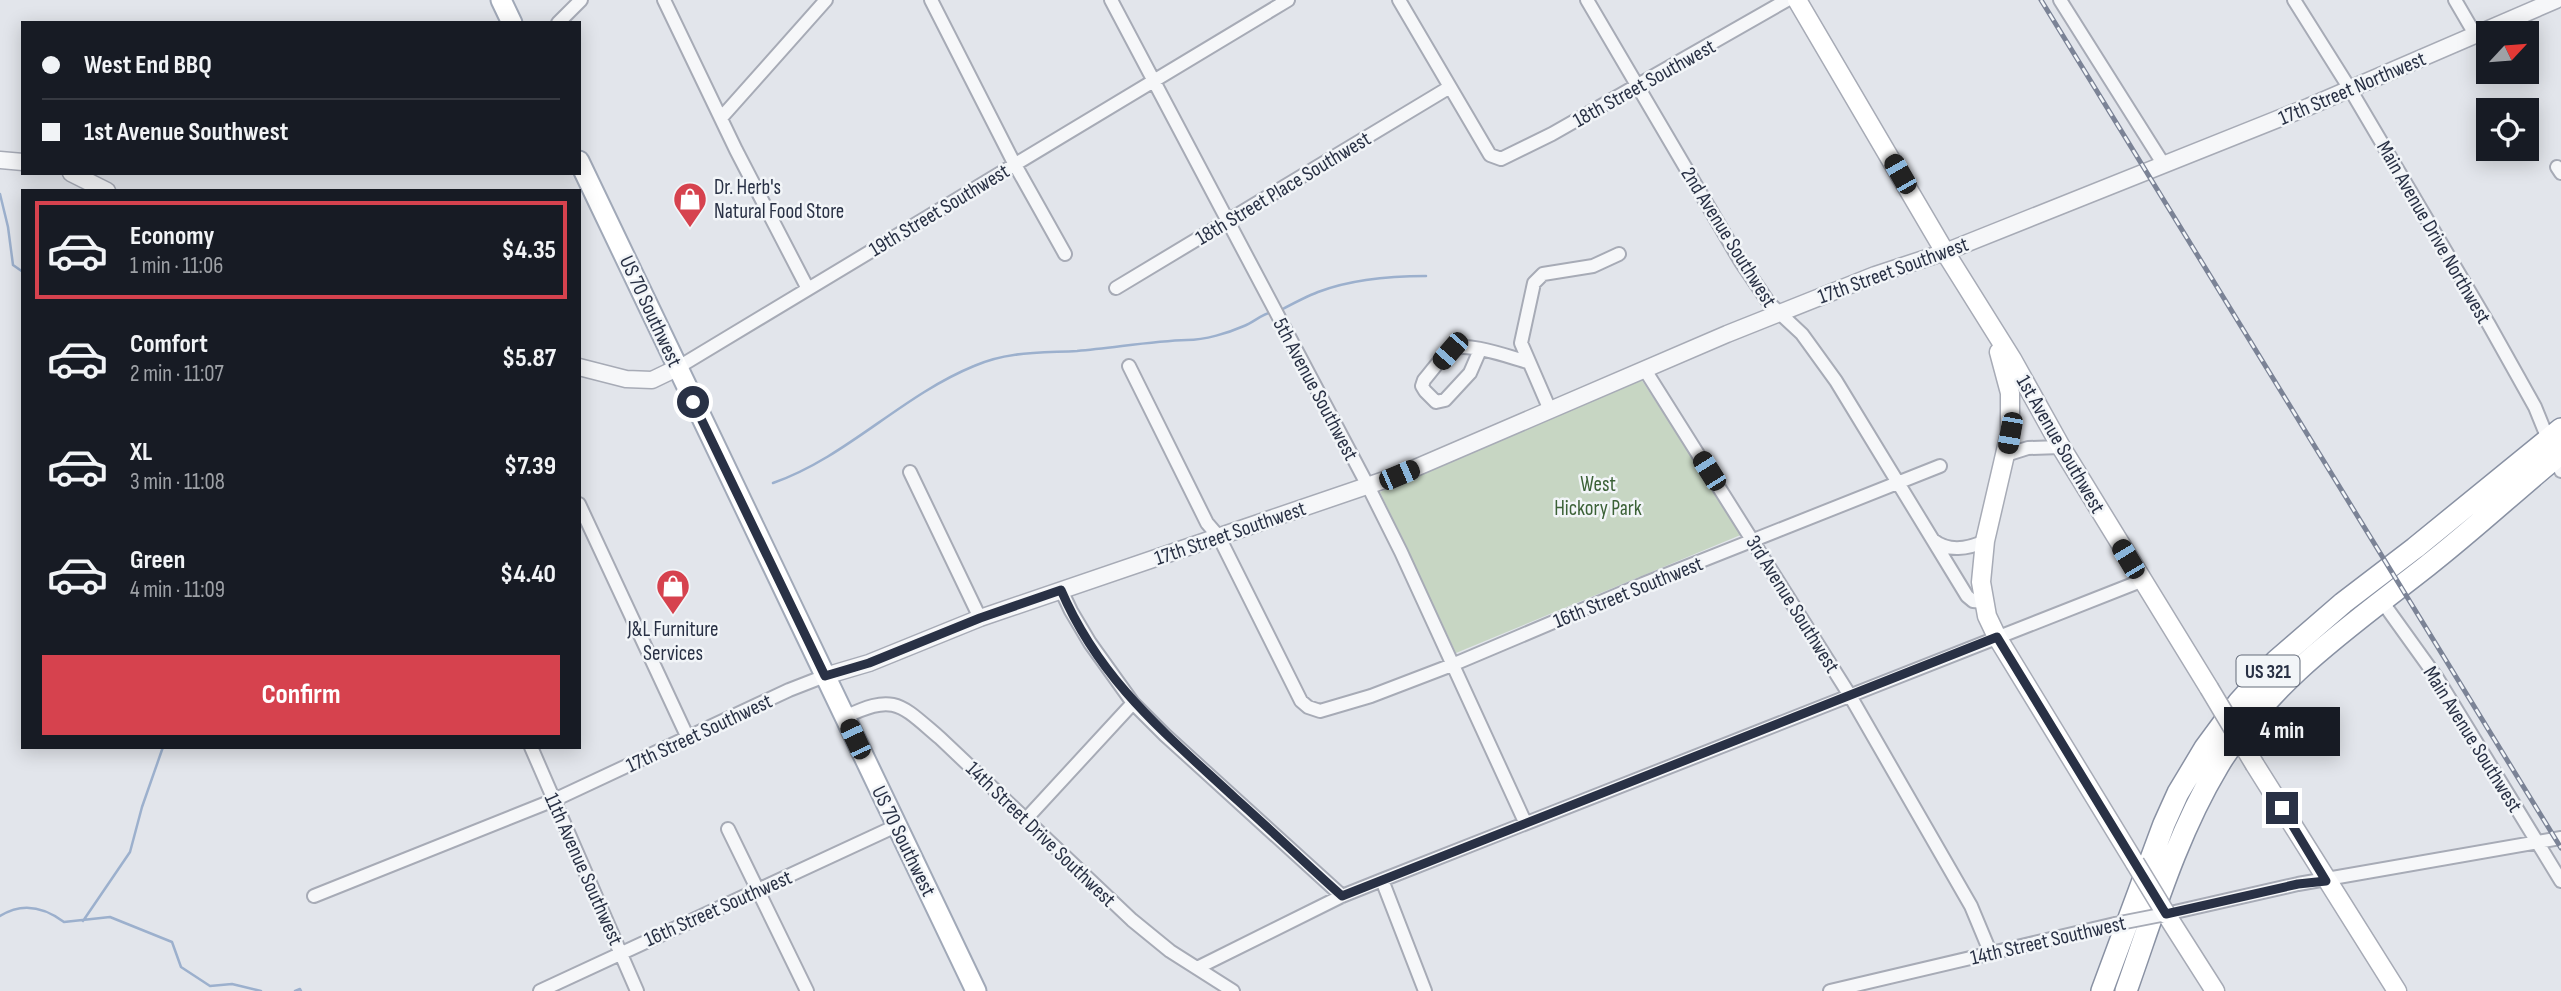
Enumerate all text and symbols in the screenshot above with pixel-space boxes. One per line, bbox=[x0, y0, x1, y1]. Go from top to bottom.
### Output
north arrow bbox=[2476, 21, 2539, 84]
map controls bbox=[2476, 21, 2539, 161]
street label: 18th Street Southwest bbox=[1569, 34, 1720, 133]
street label: 17th Street Northwest bbox=[2275, 46, 2430, 131]
text: West End BBQ bbox=[84, 50, 212, 81]
button: locate bbox=[2476, 98, 2539, 161]
text: 1st Avenue Southwest bbox=[84, 117, 288, 148]
street label: 18th Street Place Southwest bbox=[1191, 126, 1375, 251]
street label: Main Avenue Drive Northwest bbox=[2371, 137, 2496, 328]
car bbox=[1881, 151, 1920, 197]
street label: 19th Street Southwest bbox=[865, 159, 1014, 262]
street label: 2nd Avenue Southwest bbox=[1675, 163, 1782, 312]
place label: Dr. Herb's Natural Food Store bbox=[714, 175, 844, 224]
shop icon: Dr. Herb's Natural Food Store bbox=[671, 180, 709, 229]
icon: car bbox=[46, 219, 109, 282]
text: Economy bbox=[130, 221, 214, 252]
street label: 17th Street Southwest bbox=[1815, 232, 1972, 309]
text: $4.35 bbox=[502, 235, 556, 266]
text: 1 min · 11:06 bbox=[130, 252, 223, 280]
street label: US 70 Southwest bbox=[614, 252, 687, 371]
street label: 5th Avenue Southwest bbox=[1267, 314, 1364, 465]
icon: car bbox=[46, 327, 109, 390]
car bbox=[1429, 328, 1472, 374]
text: Comfort bbox=[130, 329, 208, 360]
text: $5.87 bbox=[502, 343, 556, 374]
text: 2 min · 11:07 bbox=[130, 360, 224, 388]
street label: 1st Avenue Southwest bbox=[2011, 371, 2110, 518]
route start bbox=[677, 386, 709, 418]
car bbox=[1997, 410, 2024, 456]
icon: car bbox=[46, 435, 109, 498]
text: XL bbox=[130, 437, 152, 468]
car bbox=[1689, 448, 1730, 494]
text: $7.39 bbox=[504, 451, 556, 482]
car bbox=[1376, 457, 1423, 493]
text: 3 min · 11:08 bbox=[130, 468, 225, 496]
park label: West Hickory Park bbox=[1554, 472, 1642, 521]
street label: 17th Street Southwest bbox=[1151, 496, 1309, 571]
street label: 3rd Avenue Southwest bbox=[1740, 531, 1845, 678]
car bbox=[2109, 536, 2148, 582]
icon: car bbox=[46, 543, 109, 606]
text: Green bbox=[130, 545, 185, 576]
street label: 16th Street Southwest bbox=[1550, 551, 1707, 634]
text: $4.40 bbox=[500, 559, 556, 590]
shop icon: J&L Furniture Services bbox=[654, 567, 692, 616]
text: 4 min · 11:09 bbox=[130, 576, 225, 604]
place label: J&L Furniture Services bbox=[627, 617, 718, 666]
button: Confirm bbox=[42, 655, 560, 735]
road number: US 321 bbox=[2236, 656, 2300, 686]
street label: Main Avenue Southwest bbox=[2418, 662, 2528, 817]
street label: 17th Street Southwest bbox=[622, 689, 776, 778]
callout: 4 min bbox=[2224, 706, 2340, 756]
car bbox=[837, 716, 874, 762]
text: 4 min bbox=[2260, 717, 2304, 745]
street label: 14th Street Drive Southwest bbox=[961, 756, 1121, 912]
street label: US 70 Southwest bbox=[866, 782, 941, 901]
street label: 11th Avenue Southwest bbox=[539, 789, 628, 949]
route end bbox=[2266, 792, 2298, 824]
street label: 16th Street Southwest bbox=[641, 865, 796, 952]
street label: 14th Street Southwest bbox=[1968, 910, 2128, 970]

